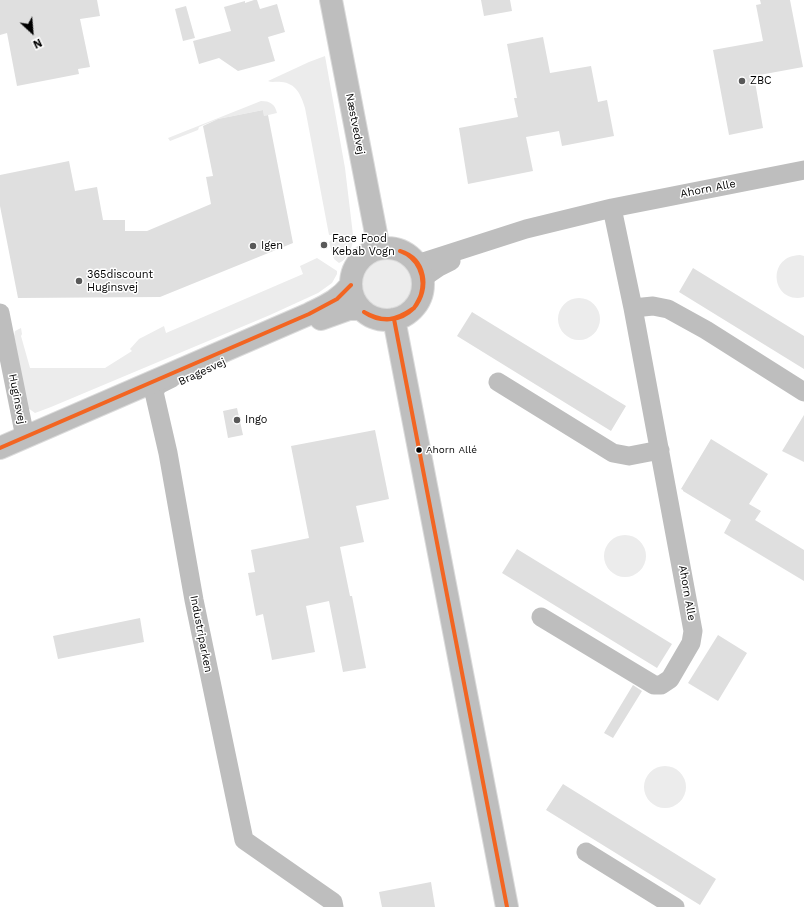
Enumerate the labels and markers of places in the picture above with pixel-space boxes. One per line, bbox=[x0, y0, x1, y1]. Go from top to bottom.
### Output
place label: ZBC bbox=[750, 74, 772, 88]
marker: ZBC bbox=[737, 76, 747, 86]
place label: Face Food Kebab Vogn bbox=[332, 232, 395, 258]
place label: Igen bbox=[261, 239, 283, 253]
marker: Face Food Kebab Vogn bbox=[319, 240, 329, 250]
marker: Igen bbox=[248, 241, 258, 251]
place label: 365discount Huginsvej bbox=[87, 268, 153, 294]
marker: 365discount Huginsvej bbox=[74, 276, 84, 286]
place label: Ingo bbox=[245, 413, 267, 427]
marker: Ingo bbox=[232, 415, 242, 425]
place label: Ahorn Allé bbox=[426, 444, 477, 456]
marker: Ahorn Allé bbox=[414, 445, 424, 455]

